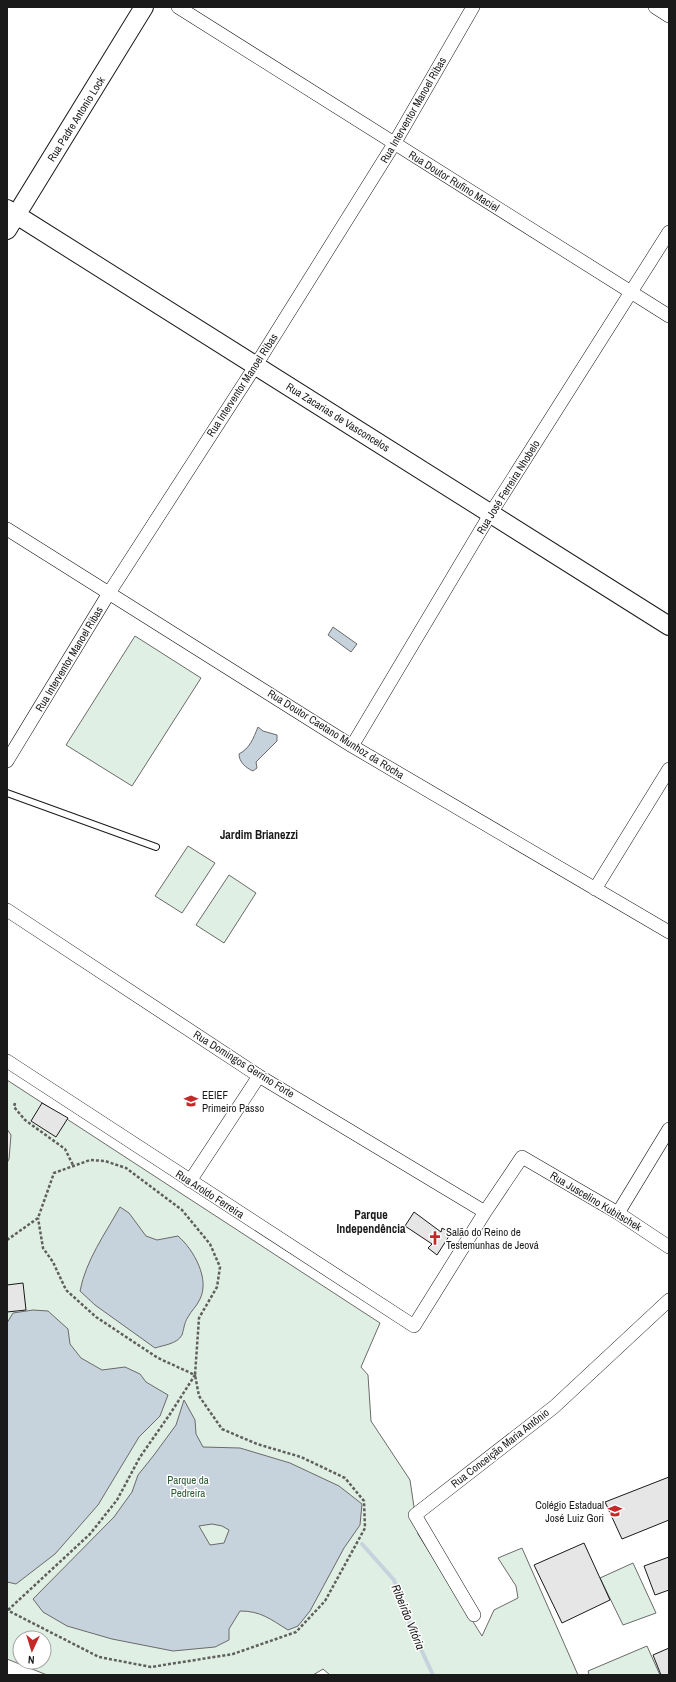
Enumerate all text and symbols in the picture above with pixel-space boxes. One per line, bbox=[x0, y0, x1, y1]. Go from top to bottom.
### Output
street label: Rua Interventor Manoel Ribas bbox=[377, 54, 449, 166]
street label: Rua Padre Antonio Lock bbox=[44, 73, 108, 164]
street label: Rua Doutor Rufino Maciel bbox=[406, 147, 502, 215]
street label: Rua Interventor Manoel Ribas bbox=[203, 330, 281, 439]
street label: Rua Zacarias de Vasconcelos bbox=[284, 379, 393, 455]
street label: Rua José Ferreira Nhobelo bbox=[473, 437, 543, 537]
street label: Rua Interventor Manoel Ribas bbox=[32, 603, 106, 714]
street label: Rua Doutor Caetano Munhoz da Rocha bbox=[265, 686, 407, 782]
district label: Jardim Brianezzi bbox=[220, 827, 298, 843]
street label: Rua Domingos Gerrino Forte bbox=[191, 1027, 297, 1101]
place label: EEIEF Primeiro Passo bbox=[202, 1088, 264, 1115]
school or university icon: EEIEF Primeiro Passo bbox=[183, 1093, 199, 1109]
street label: Rua Aroldo Ferreira bbox=[173, 1167, 247, 1221]
street label: Rua Juscelino Kubitschek bbox=[548, 1168, 645, 1234]
district label: Parque Independência bbox=[337, 1207, 406, 1237]
place label: Salão do Reino de Testemunhas de Jeová bbox=[446, 1225, 539, 1252]
church icon: Salão do Reino de Testemunhas de Jeová bbox=[427, 1230, 443, 1246]
street label: Rua Conceição Maria Antônio bbox=[448, 1405, 552, 1491]
park label: Parque da Pedreira bbox=[167, 1473, 209, 1500]
place label: Colégio Estadual José Luiz Gori bbox=[535, 1498, 604, 1525]
school or university icon: Colégio Estadual José Luiz Gori bbox=[607, 1503, 623, 1519]
water label: Ribeirão Vitória bbox=[388, 1582, 429, 1653]
north arrow bbox=[12, 1630, 52, 1670]
text: N bbox=[28, 1653, 35, 1667]

